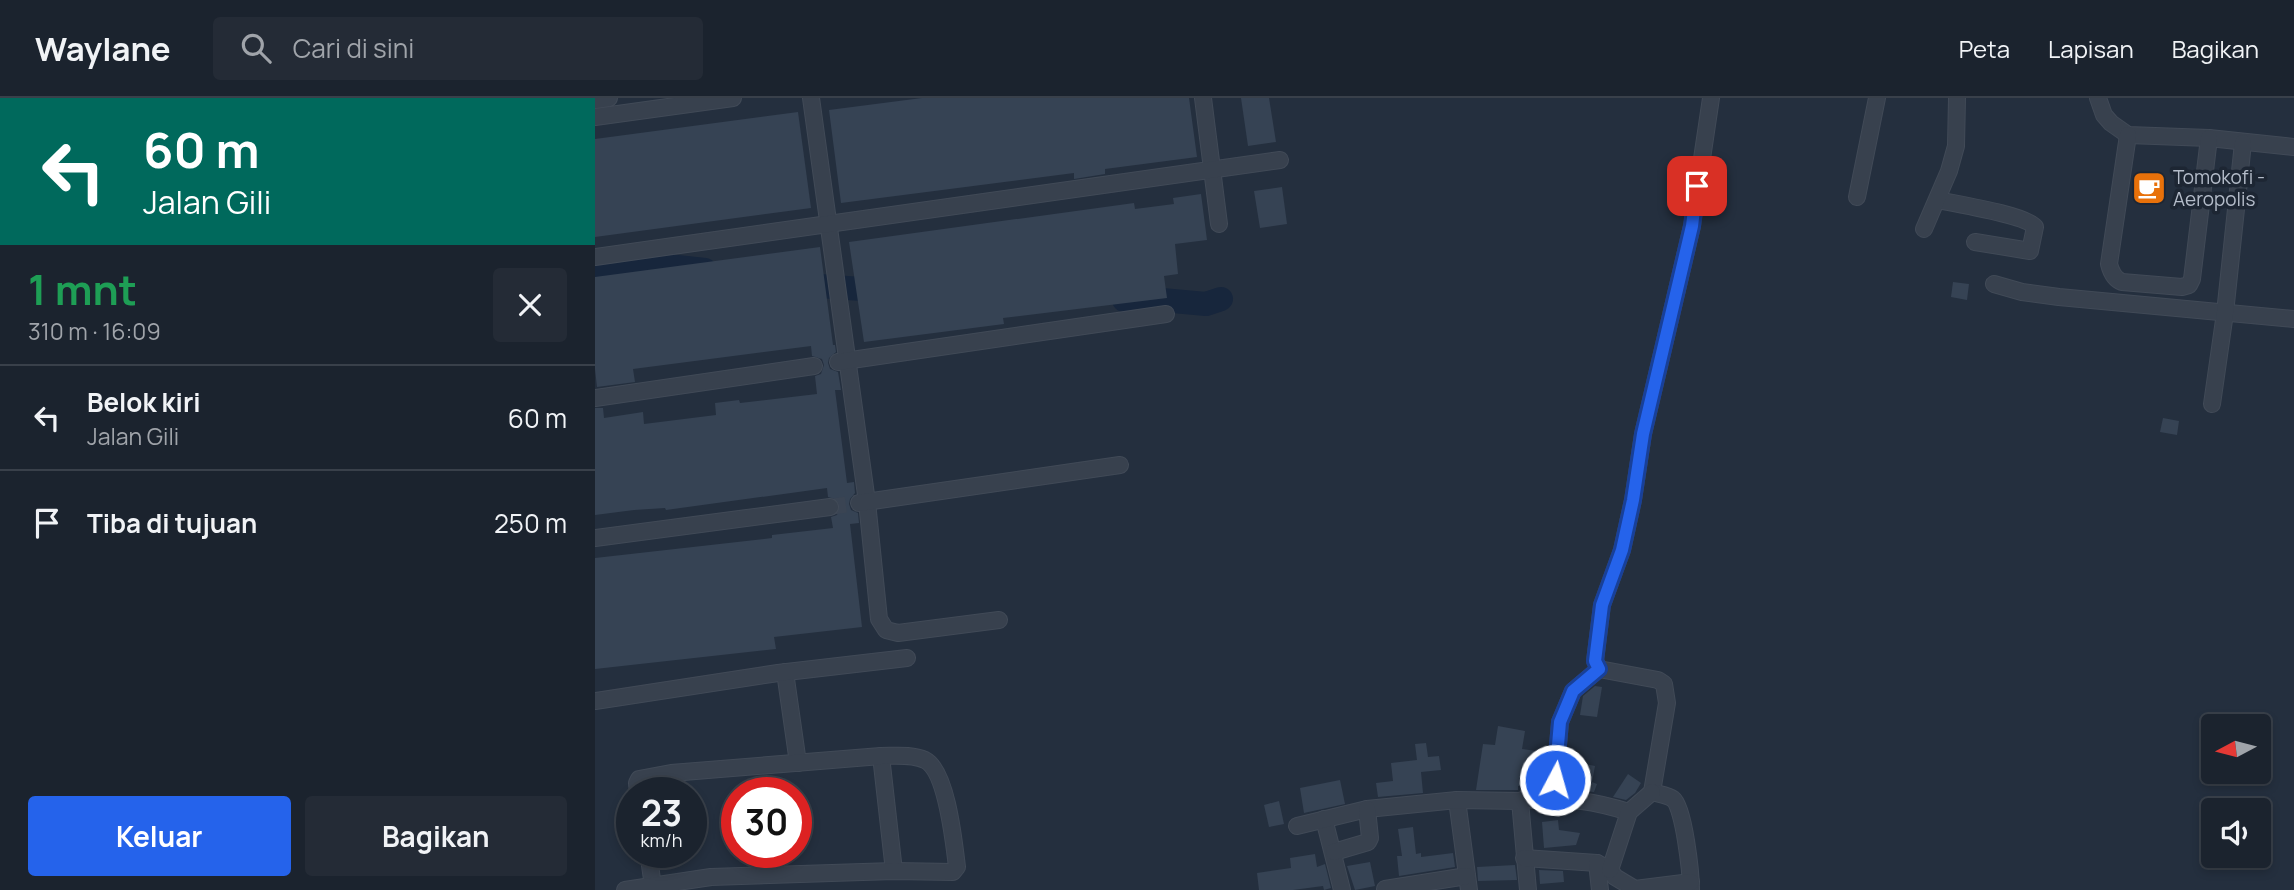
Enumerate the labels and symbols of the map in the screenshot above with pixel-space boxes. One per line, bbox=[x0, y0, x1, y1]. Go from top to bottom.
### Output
pin bbox=[1667, 156, 1727, 216]
place label: Tomokofi - Aeropolis bbox=[2173, 164, 2265, 212]
cafe icon: Tomokofi - Aeropolis bbox=[2130, 169, 2168, 207]
north arrow bbox=[2201, 714, 2271, 784]
position arrow bbox=[1518, 743, 1592, 817]
speed limit sign: 30 bbox=[721, 777, 812, 868]

